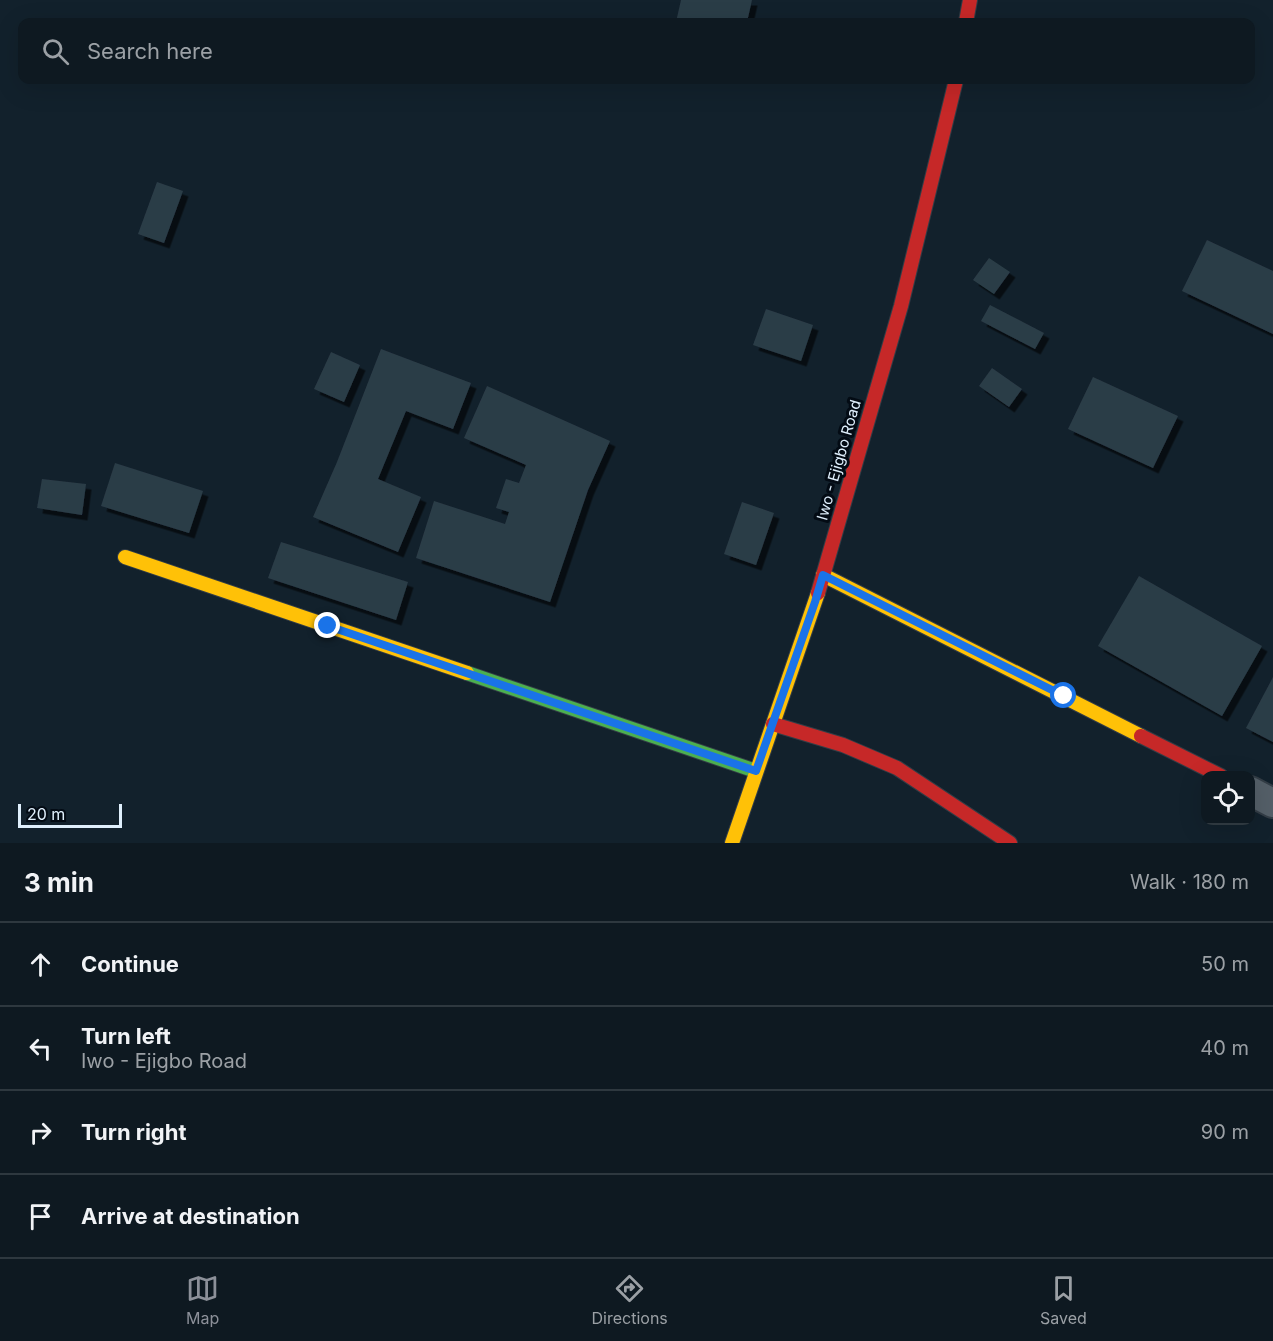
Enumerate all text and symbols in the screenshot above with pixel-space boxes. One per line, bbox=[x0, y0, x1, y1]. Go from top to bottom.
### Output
search box bbox=[18, 18, 1255, 84]
icon: search bbox=[39, 35, 72, 68]
text: Search here bbox=[87, 38, 213, 64]
street label: Iwo - Ejigbo Road bbox=[812, 397, 865, 522]
route end bbox=[314, 612, 340, 638]
route start bbox=[1050, 682, 1076, 708]
map controls bbox=[1201, 771, 1255, 825]
button: locate bbox=[1201, 771, 1255, 825]
scale bar bbox=[18, 801, 122, 828]
text: 20 m bbox=[27, 804, 65, 824]
text: 3 min bbox=[24, 867, 94, 898]
text: Walk · 180 m bbox=[1130, 870, 1249, 894]
icon: ahead bbox=[24, 948, 57, 981]
text: Continue bbox=[81, 951, 179, 977]
text: 50 m bbox=[1201, 952, 1249, 976]
text: Turn left bbox=[81, 1023, 171, 1049]
icon: left bbox=[24, 1032, 57, 1065]
text: 40 m bbox=[1200, 1036, 1249, 1060]
text: Iwo - Ejigbo Road bbox=[81, 1049, 247, 1073]
icon: right bbox=[24, 1116, 57, 1149]
text: Turn right bbox=[81, 1119, 187, 1145]
text: 90 m bbox=[1201, 1120, 1249, 1144]
icon: arrive bbox=[24, 1200, 57, 1233]
text: Arrive at destination bbox=[81, 1203, 300, 1229]
tab: Map bbox=[186, 1272, 219, 1328]
tab: Directions bbox=[592, 1272, 668, 1328]
tab: Saved bbox=[1040, 1272, 1087, 1328]

